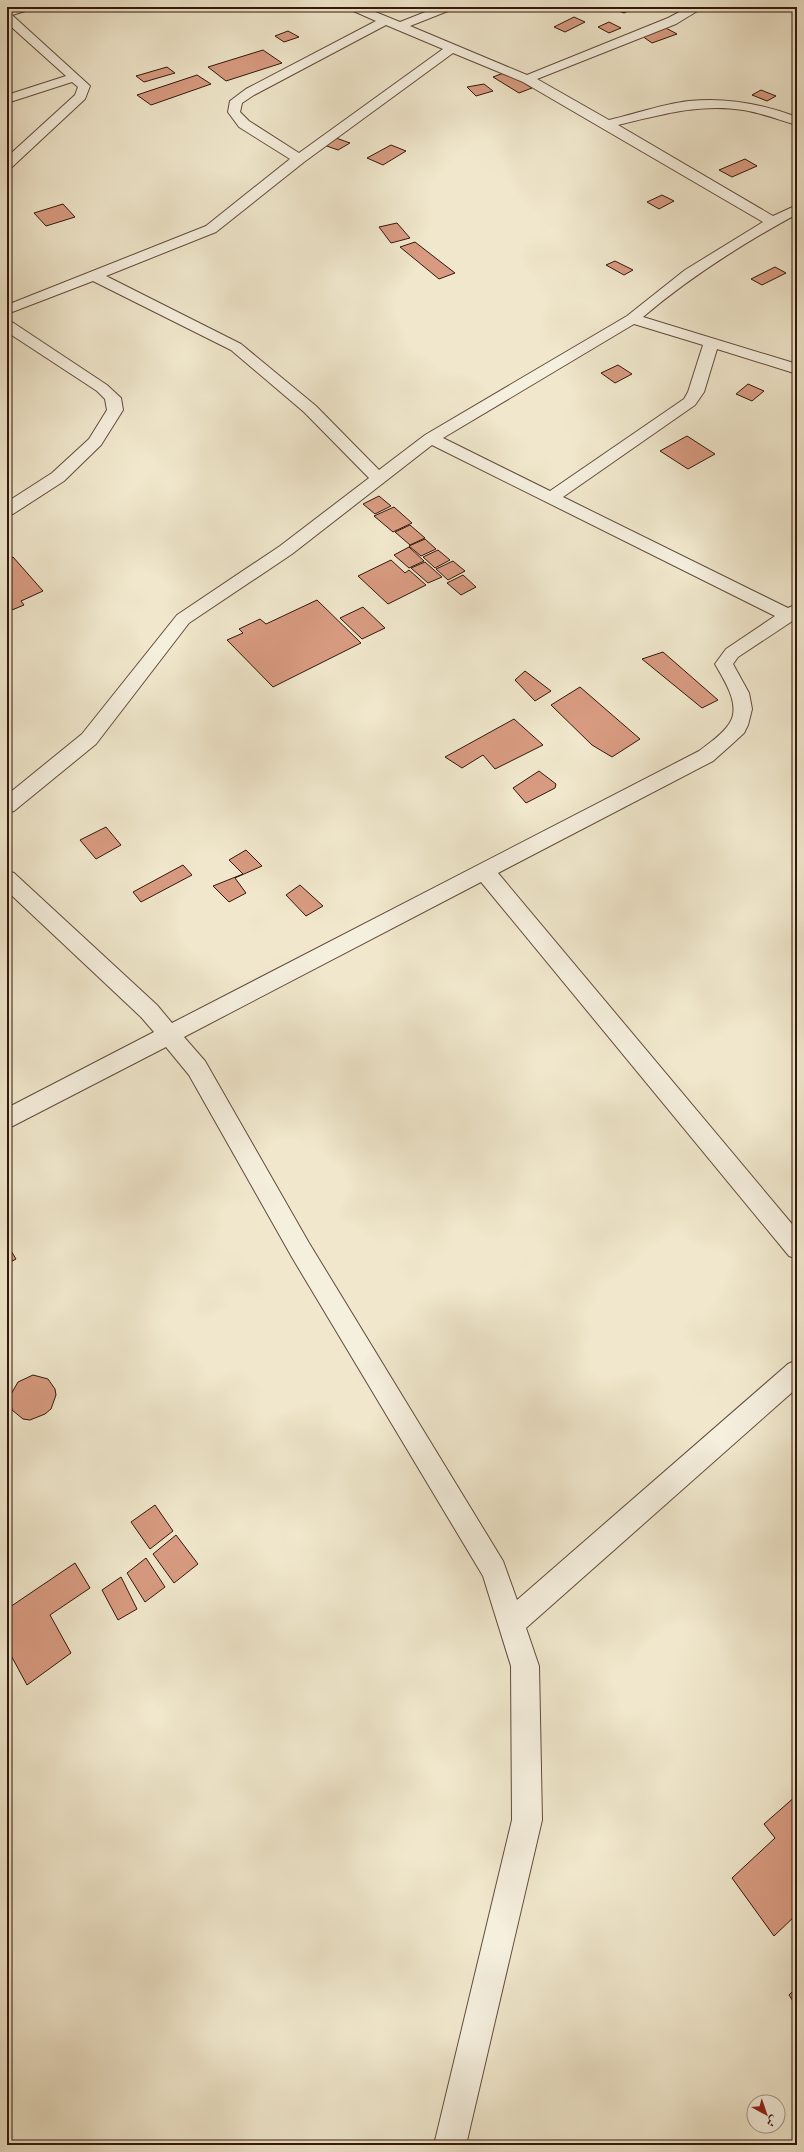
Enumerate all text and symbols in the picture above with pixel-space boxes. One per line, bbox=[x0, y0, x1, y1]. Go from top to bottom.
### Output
north arrow bbox=[746, 2094, 786, 2134]
text: ش bbox=[763, 2112, 780, 2130]

